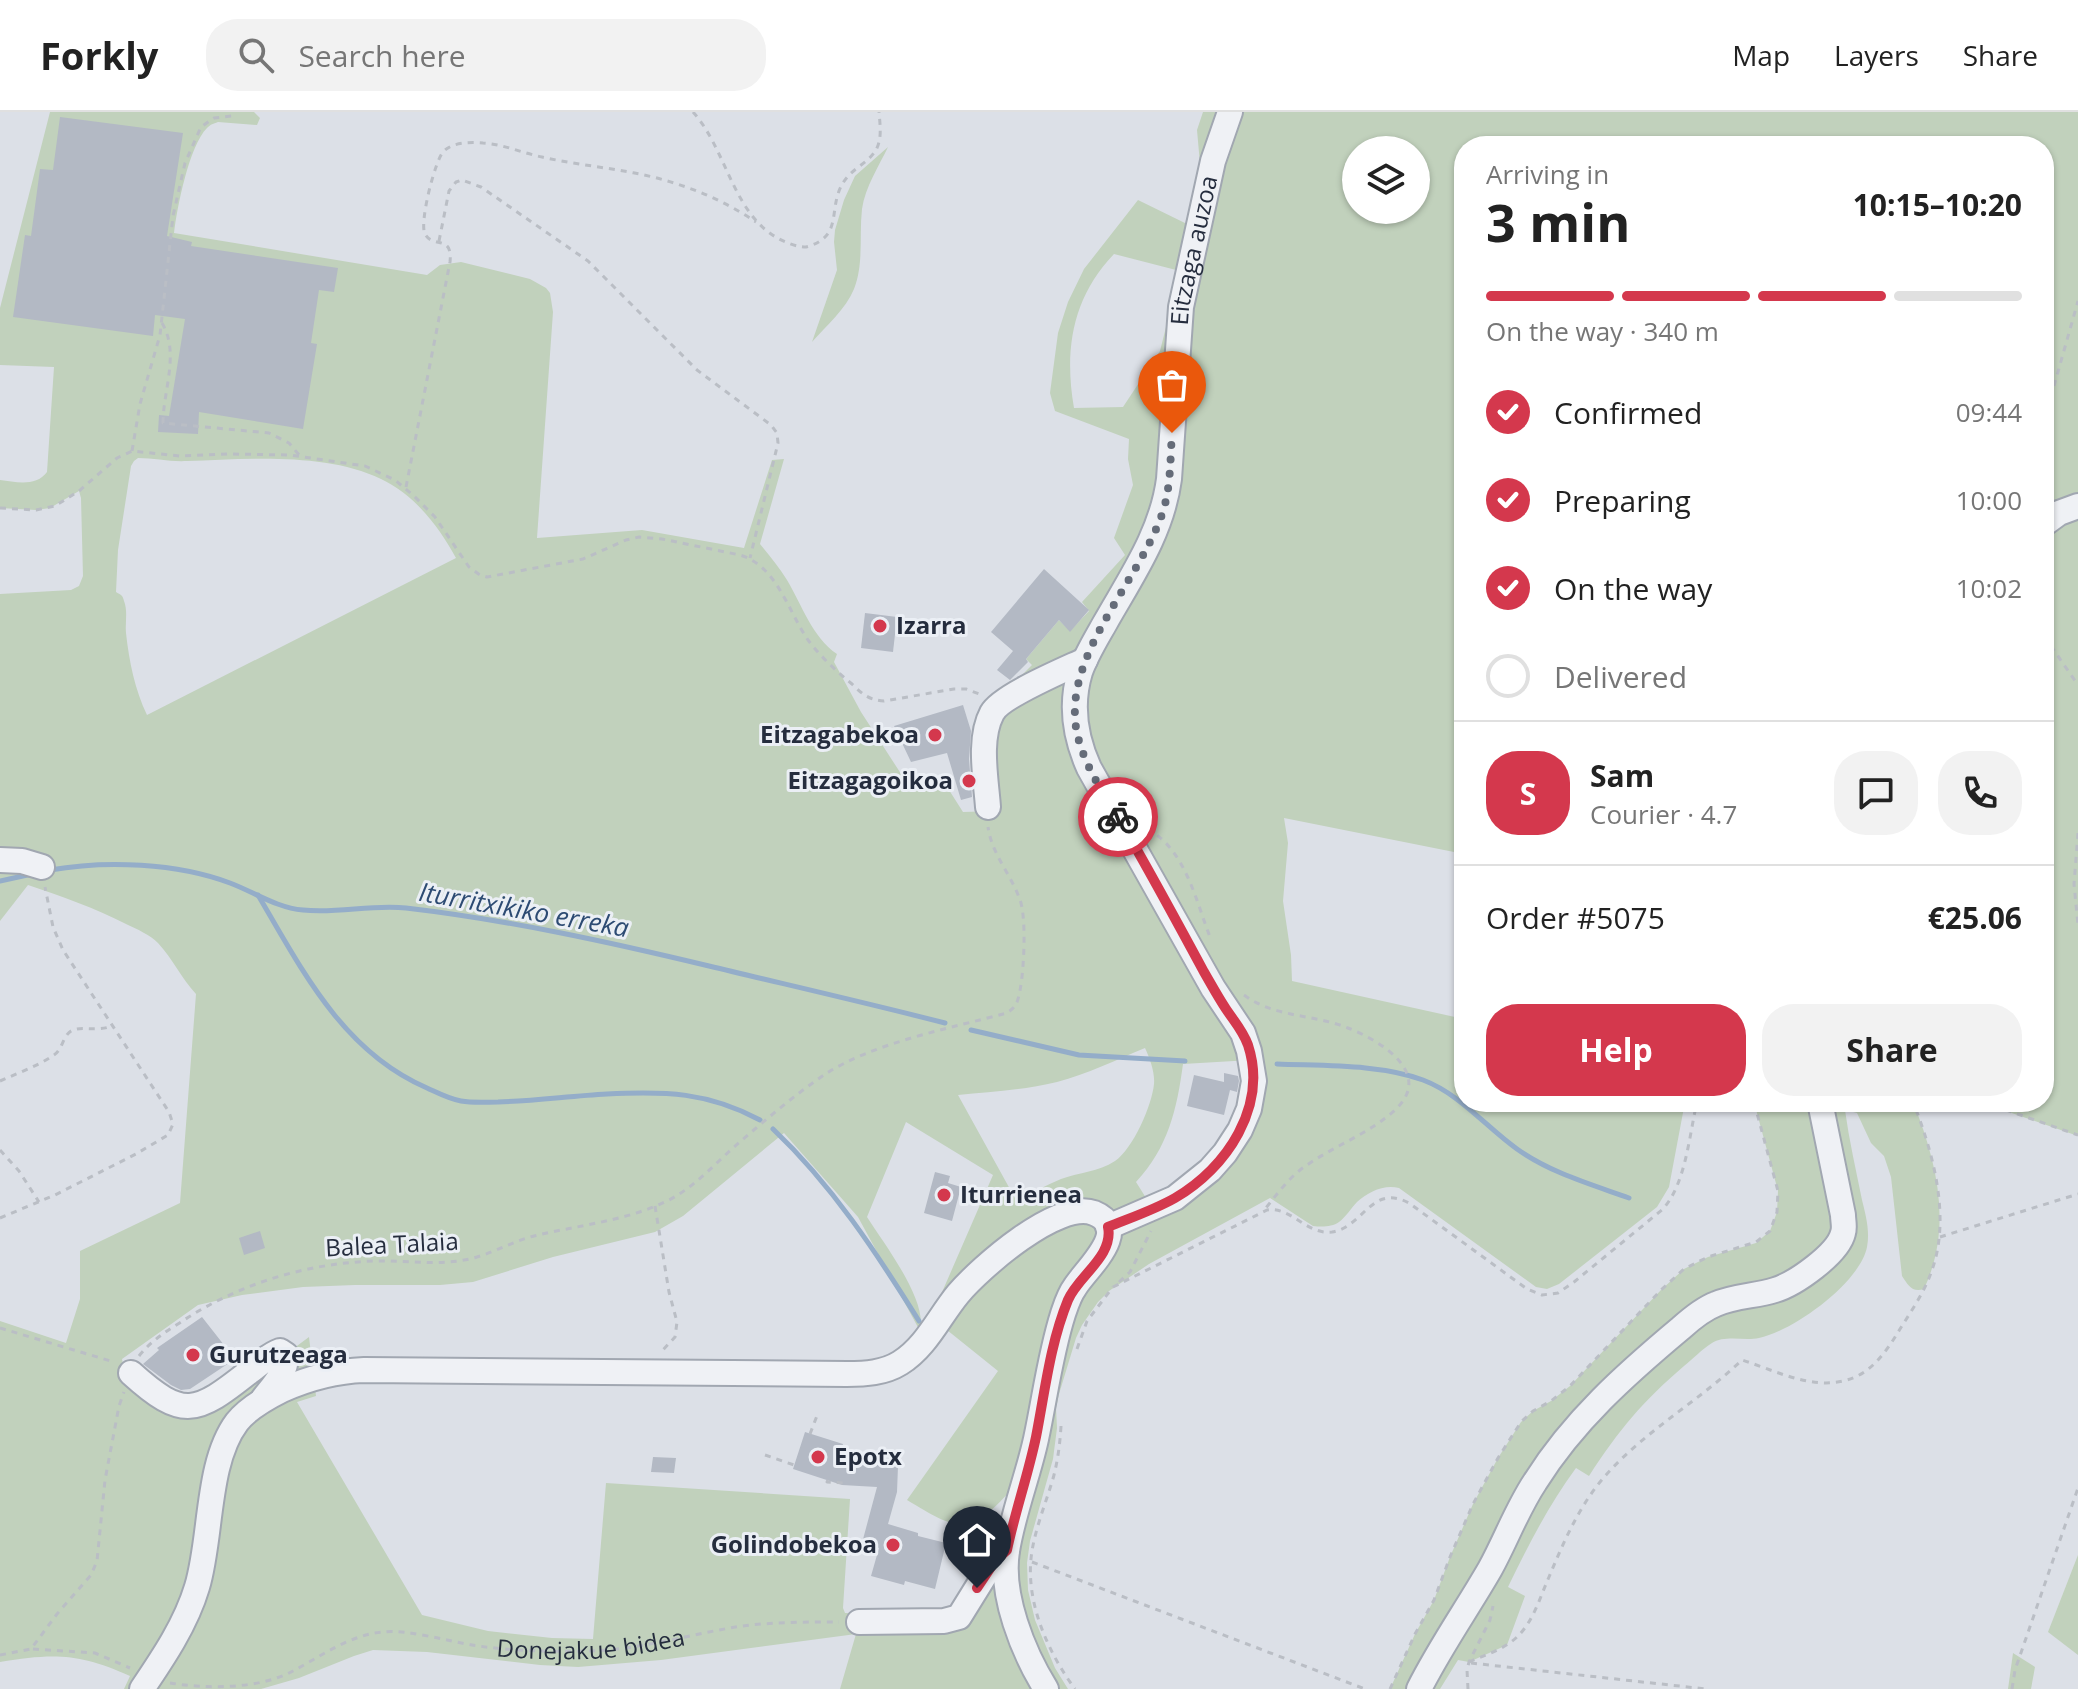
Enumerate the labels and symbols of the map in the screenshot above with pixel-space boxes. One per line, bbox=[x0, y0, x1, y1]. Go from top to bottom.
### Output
street label: Eitzaga auzoa bbox=[1162, 172, 1224, 326]
pin bbox=[1138, 351, 1206, 433]
place label: Izarra bbox=[896, 608, 966, 641]
marker: Izarra bbox=[871, 617, 889, 635]
place label: Eitzagabekoa bbox=[760, 717, 919, 750]
marker: Eitzagabekoa bbox=[926, 726, 944, 744]
place label: Eitzagagoikoa bbox=[788, 763, 953, 796]
marker: Eitzagagoikoa bbox=[960, 772, 978, 790]
courier bbox=[1078, 777, 1158, 857]
water label: Iturritxikiko erreka bbox=[416, 873, 632, 945]
place label: Iturrienea bbox=[960, 1177, 1082, 1210]
marker: Iturrienea bbox=[935, 1186, 953, 1204]
street label: Balea Talaia bbox=[325, 1224, 459, 1263]
place label: Gurutzeaga bbox=[209, 1337, 348, 1370]
marker: Gurutzeaga bbox=[184, 1346, 202, 1364]
place label: Epotx bbox=[834, 1439, 902, 1472]
marker: Epotx bbox=[809, 1448, 827, 1466]
pin bbox=[943, 1506, 1011, 1588]
place label: Golindobekoa bbox=[711, 1527, 877, 1560]
marker: Golindobekoa bbox=[884, 1536, 902, 1554]
street label: Donejakue bidea bbox=[495, 1619, 687, 1666]

